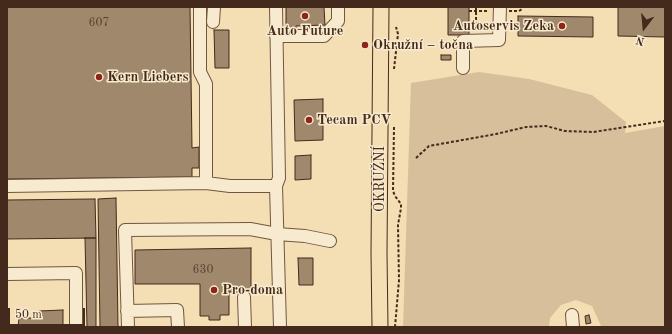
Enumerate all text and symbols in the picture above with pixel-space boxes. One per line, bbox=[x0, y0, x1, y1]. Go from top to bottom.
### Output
north arrow bbox=[624, 8, 664, 48]
marker: Auto Future bbox=[300, 11, 310, 21]
house number: 607 bbox=[89, 16, 109, 30]
place label: Autoservis Zeka bbox=[453, 18, 554, 34]
marker: Autoservis Zeka bbox=[557, 21, 567, 31]
place label: Auto Future bbox=[267, 23, 343, 39]
text: N bbox=[635, 34, 646, 46]
place label: Okružní – točna bbox=[373, 37, 473, 53]
marker: Okružní – točna bbox=[360, 40, 370, 50]
place label: Kern Liebers bbox=[107, 69, 188, 85]
marker: Kern Liebers bbox=[94, 72, 104, 82]
place label: Tecam PCV bbox=[317, 112, 391, 128]
marker: Tecam PCV bbox=[304, 115, 314, 125]
street label: OKRUŽNÍ bbox=[372, 146, 388, 212]
house number: 630 bbox=[193, 263, 213, 277]
place label: Pro-doma bbox=[222, 282, 283, 298]
marker: Pro-doma bbox=[209, 285, 219, 295]
scale bar bbox=[10, 300, 87, 326]
text: 50 m bbox=[15, 309, 42, 321]

